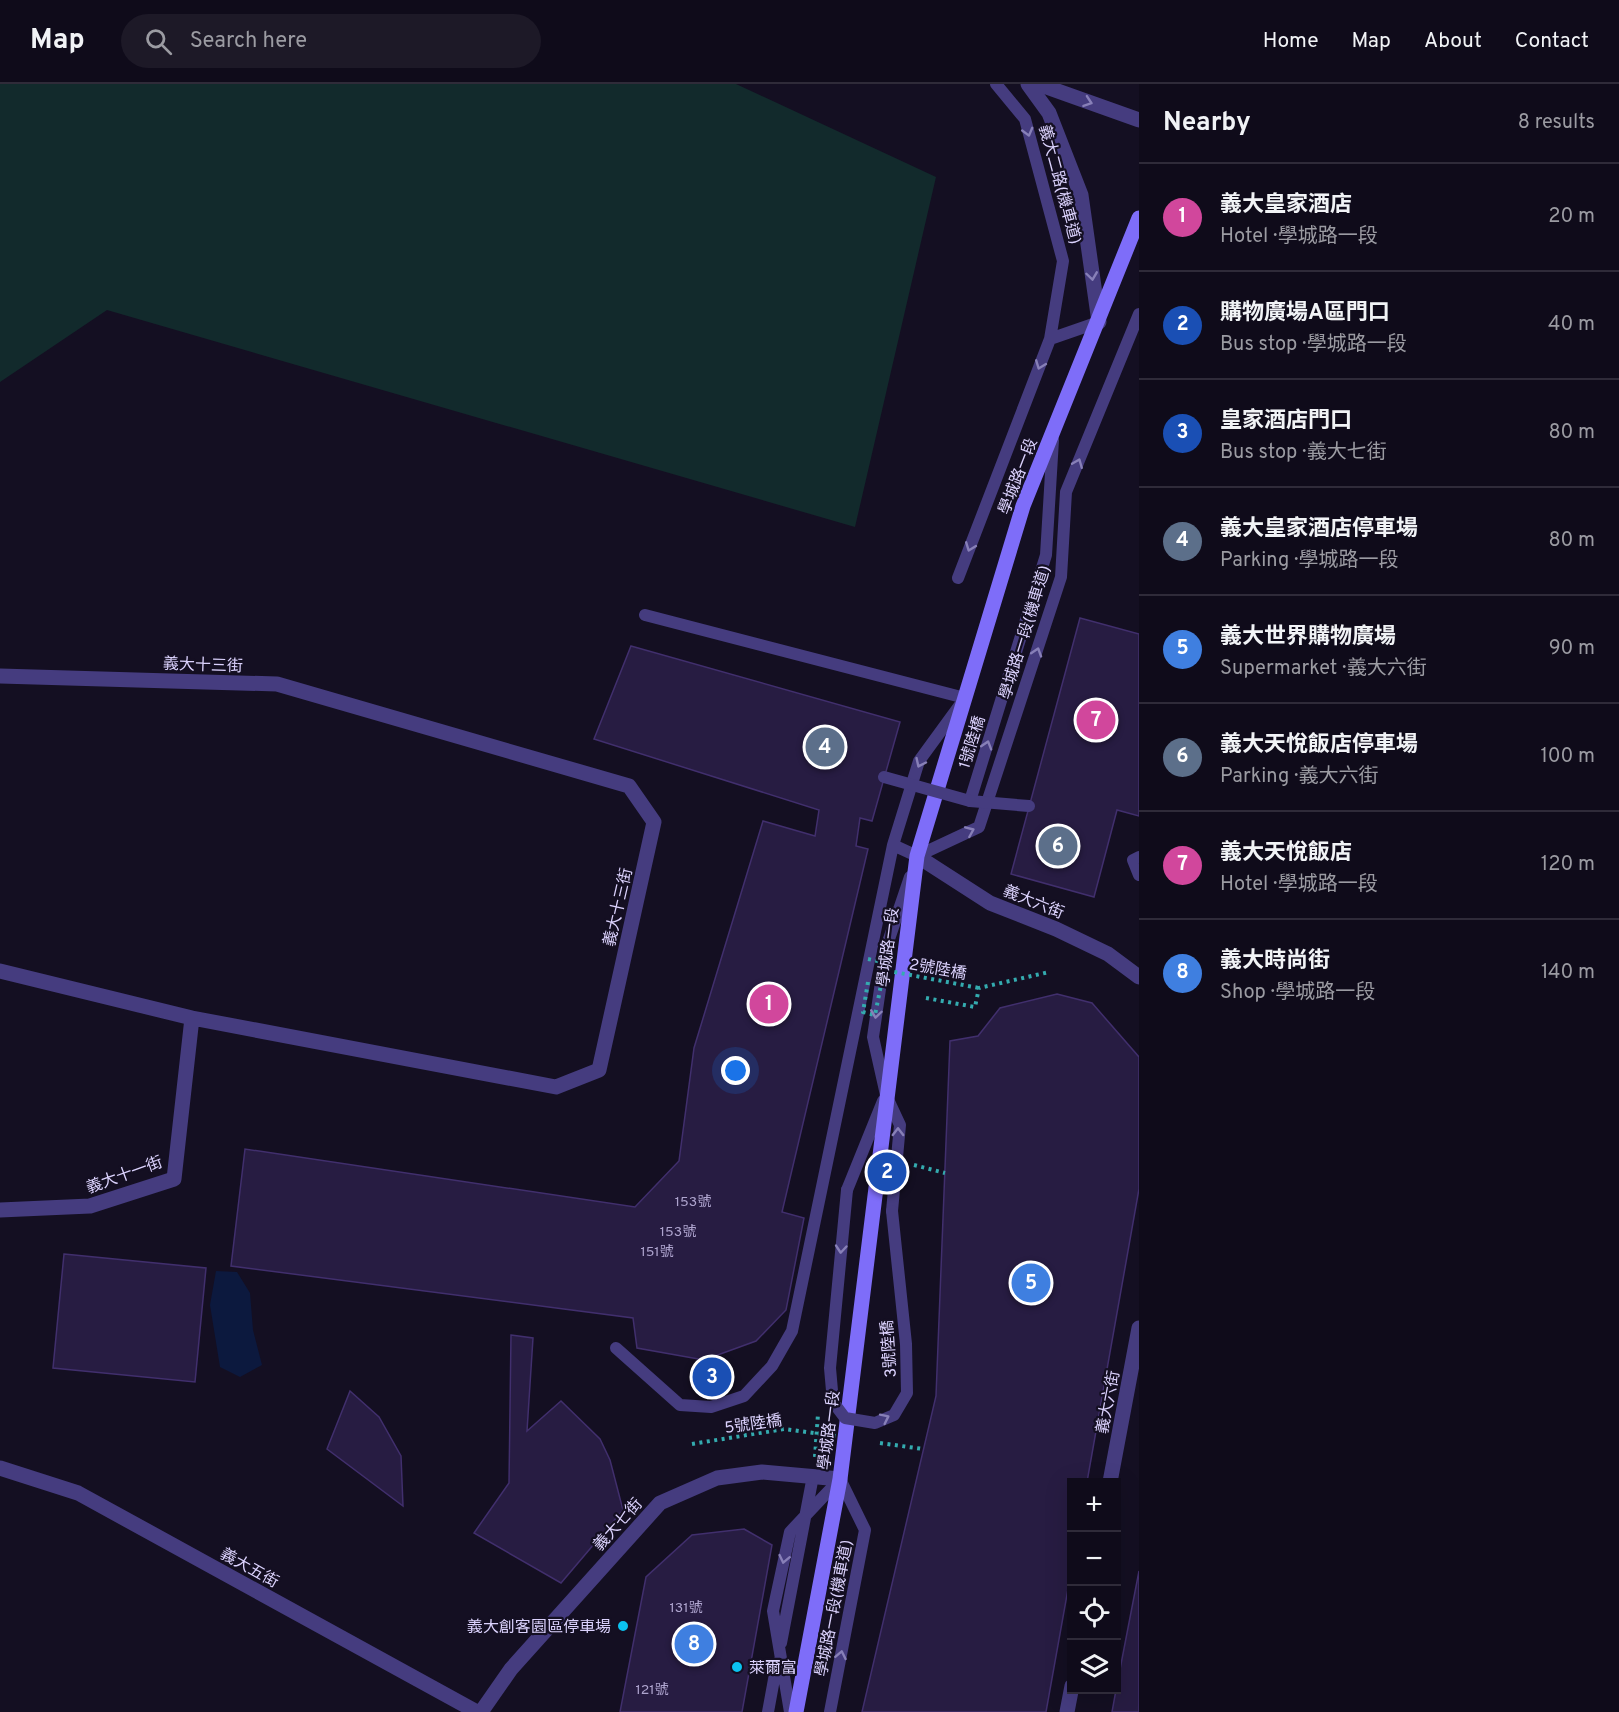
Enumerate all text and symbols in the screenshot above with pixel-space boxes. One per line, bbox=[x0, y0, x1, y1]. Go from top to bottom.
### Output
search box bbox=[121, 14, 541, 68]
text: Map bbox=[30, 23, 85, 59]
icon: search bbox=[142, 25, 175, 58]
text: Search here bbox=[190, 28, 307, 55]
text: Home bbox=[1263, 28, 1319, 55]
text: Map bbox=[1352, 28, 1391, 55]
text: About bbox=[1424, 28, 1482, 55]
text: Contact bbox=[1515, 28, 1589, 55]
one-way arrow bbox=[1083, 94, 1093, 107]
text: Nearby bbox=[1163, 107, 1251, 140]
text: 8 results bbox=[1518, 110, 1595, 136]
street label: 義大二路(機車道) bbox=[1033, 123, 1085, 247]
one-way arrow bbox=[1021, 127, 1034, 137]
text: 義大皇家酒店 bbox=[1220, 192, 1352, 219]
text: 1 bbox=[1179, 204, 1187, 230]
text: 20 m bbox=[1548, 204, 1595, 230]
text: Hotel · 學城路一段 bbox=[1220, 224, 1378, 250]
one-way arrow bbox=[1086, 271, 1098, 280]
text: 購物廣場A區門口 bbox=[1220, 300, 1390, 327]
text: 2 bbox=[1176, 312, 1189, 338]
text: 40 m bbox=[1548, 312, 1595, 338]
text: Bus stop · 學城路一段 bbox=[1220, 332, 1407, 358]
one-way arrow bbox=[1035, 359, 1047, 370]
text: 皇家酒店門口 bbox=[1220, 408, 1352, 435]
text: 3 bbox=[1177, 420, 1189, 446]
text: 80 m bbox=[1549, 420, 1595, 446]
street label: 學城路一段 bbox=[995, 436, 1043, 518]
text: Bus stop · 義大七街 bbox=[1220, 440, 1387, 466]
one-way arrow bbox=[1071, 458, 1083, 469]
text: 義大皇家酒店停車場 bbox=[1220, 516, 1418, 543]
text: 4 bbox=[1176, 528, 1189, 554]
text: 80 m bbox=[1549, 528, 1595, 554]
one-way arrow bbox=[965, 541, 977, 552]
text: Parking · 學城路一段 bbox=[1220, 548, 1399, 574]
street label: 學城路一段(機車道) bbox=[996, 563, 1056, 702]
text: 義大世界購物廣場 bbox=[1220, 624, 1396, 651]
text: 5 bbox=[1176, 636, 1189, 662]
text: 90 m bbox=[1549, 636, 1595, 662]
one-way arrow bbox=[1030, 647, 1042, 658]
street label: 義大十三街 bbox=[163, 655, 243, 677]
text: Supermarket · 義大六街 bbox=[1220, 656, 1427, 682]
pin: 7 bbox=[1076, 698, 1116, 742]
street label: 1號陸橋 bbox=[955, 714, 990, 771]
pin: 4 bbox=[806, 724, 844, 770]
text: 義大天悅飯店停車場 bbox=[1220, 732, 1418, 759]
one-way arrow bbox=[980, 740, 992, 751]
text: 6 bbox=[1176, 744, 1189, 770]
text: 100 m bbox=[1540, 744, 1595, 770]
one-way arrow bbox=[915, 757, 927, 768]
text: Parking · 義大六街 bbox=[1220, 764, 1379, 790]
pin: 6 bbox=[1038, 824, 1078, 868]
one-way arrow bbox=[963, 826, 974, 838]
text: 義大天悅飯店 bbox=[1220, 840, 1352, 867]
text: 7 bbox=[1177, 852, 1188, 878]
text: 120 m bbox=[1541, 852, 1595, 878]
street label: 義大十三街 bbox=[600, 866, 638, 949]
text: Hotel · 學城路一段 bbox=[1220, 872, 1378, 898]
street label: 義大六街 bbox=[1000, 882, 1067, 924]
street label: 學城路一段 bbox=[874, 906, 904, 988]
text: 義大時尚街 bbox=[1220, 948, 1330, 975]
street label: 2號陸橋 bbox=[907, 955, 968, 985]
text: 8 bbox=[1176, 960, 1189, 986]
text: 140 m bbox=[1541, 960, 1595, 986]
text: Shop · 學城路一段 bbox=[1220, 980, 1375, 1006]
pin: 1 bbox=[750, 982, 788, 1026]
one-way arrow bbox=[871, 1009, 883, 1018]
your location bbox=[721, 1056, 750, 1085]
one-way arrow bbox=[892, 1127, 904, 1136]
pin: 2 bbox=[868, 1150, 906, 1194]
street label: 義大十一街 bbox=[84, 1153, 166, 1199]
house number: 153號 bbox=[675, 1194, 711, 1211]
house number: 153號 bbox=[660, 1224, 696, 1241]
house number: 151號 bbox=[640, 1244, 674, 1261]
one-way arrow bbox=[835, 1244, 848, 1253]
pin: 5 bbox=[1012, 1260, 1050, 1306]
street label: 3號陸橋 bbox=[878, 1319, 902, 1378]
pin: 3 bbox=[692, 1354, 732, 1400]
street label: 義大六街 bbox=[1093, 1369, 1125, 1436]
street label: 學城路一段 bbox=[815, 1389, 845, 1471]
street label: 5號陸橋 bbox=[723, 1411, 783, 1439]
one-way arrow bbox=[879, 1413, 890, 1425]
map controls bbox=[1067, 1478, 1121, 1694]
button: + bbox=[1067, 1478, 1121, 1532]
street label: 義大七街 bbox=[590, 1495, 647, 1556]
button: − bbox=[1067, 1532, 1121, 1586]
street label: 學城路一段(機車道) bbox=[812, 1538, 858, 1679]
street label: 義大五街 bbox=[216, 1544, 282, 1593]
one-way arrow bbox=[779, 1554, 792, 1564]
button: locate bbox=[1067, 1586, 1121, 1640]
house number: 131號 bbox=[670, 1600, 702, 1617]
place label: 義大創客園區停車場 bbox=[467, 1618, 611, 1638]
marker: 義大創客園區停車場 bbox=[616, 1619, 630, 1633]
pin: 8 bbox=[674, 1622, 714, 1666]
button: layers bbox=[1067, 1640, 1121, 1694]
one-way arrow bbox=[834, 1650, 847, 1660]
place label: 萊爾富 bbox=[749, 1659, 797, 1679]
marker: 萊爾富 bbox=[730, 1660, 744, 1674]
house number: 121號 bbox=[635, 1682, 669, 1699]

